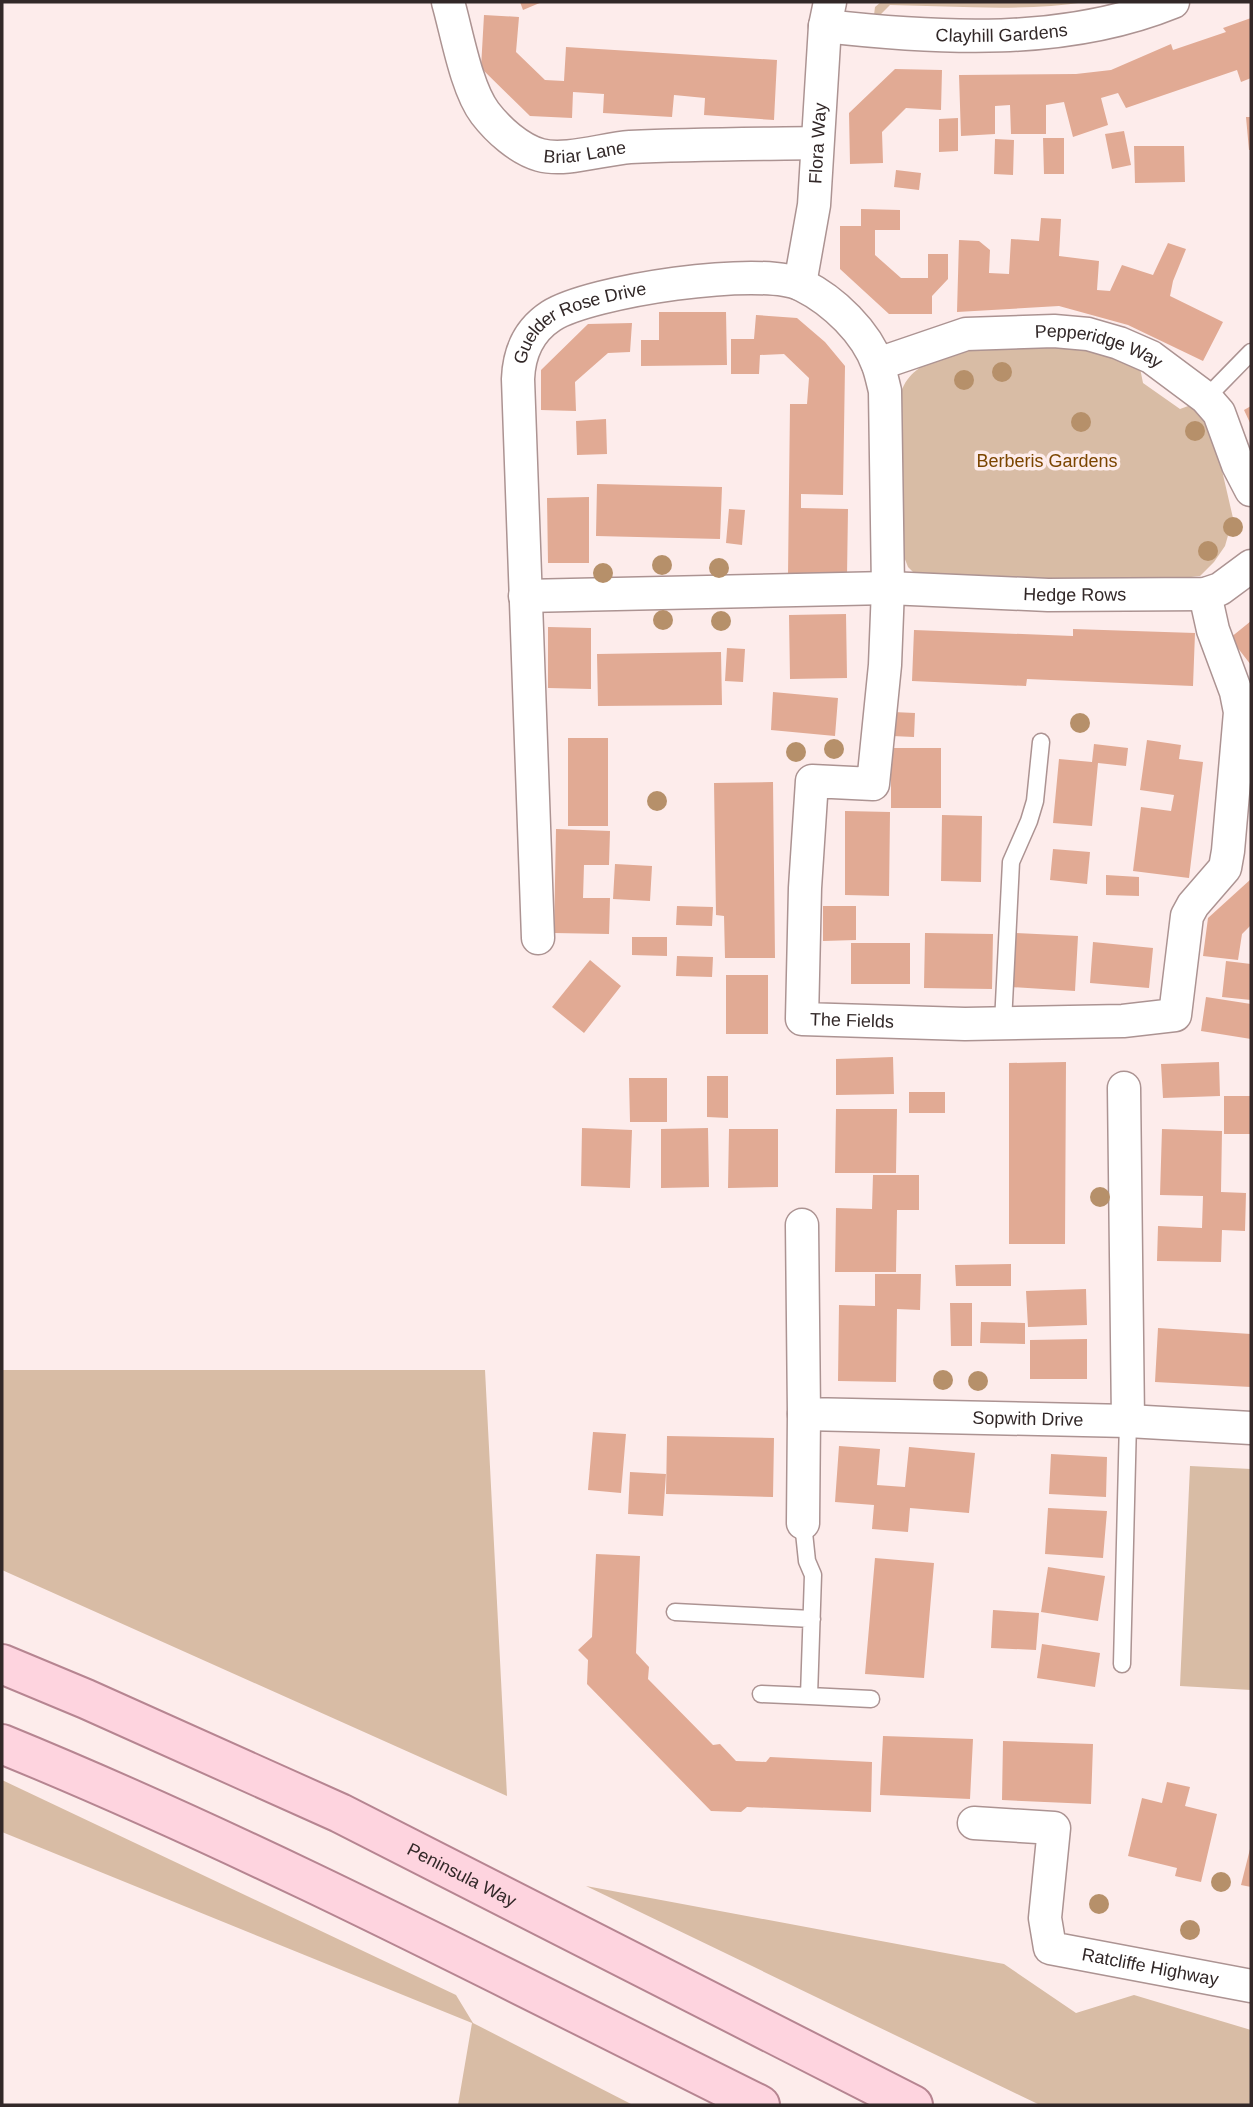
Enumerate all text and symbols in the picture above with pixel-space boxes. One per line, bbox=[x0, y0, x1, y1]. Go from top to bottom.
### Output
street label: Clayhill Gardens bbox=[935, 20, 1069, 46]
street label: Flora Way bbox=[805, 102, 830, 185]
street label: Briar Lane bbox=[543, 137, 627, 167]
street label: Guelder Rose Drive bbox=[510, 278, 648, 366]
street label: Pepperidge Way bbox=[1034, 321, 1166, 372]
park label: Berberis Gardens bbox=[976, 451, 1118, 471]
street label: Hedge Rows bbox=[1023, 584, 1126, 605]
street label: The Fields bbox=[810, 1009, 894, 1032]
street label: Sopwith Drive bbox=[972, 1408, 1084, 1430]
street label: Peninsula Way bbox=[404, 1839, 519, 1911]
street label: Ratcliffe Highway bbox=[1080, 1944, 1220, 1990]

